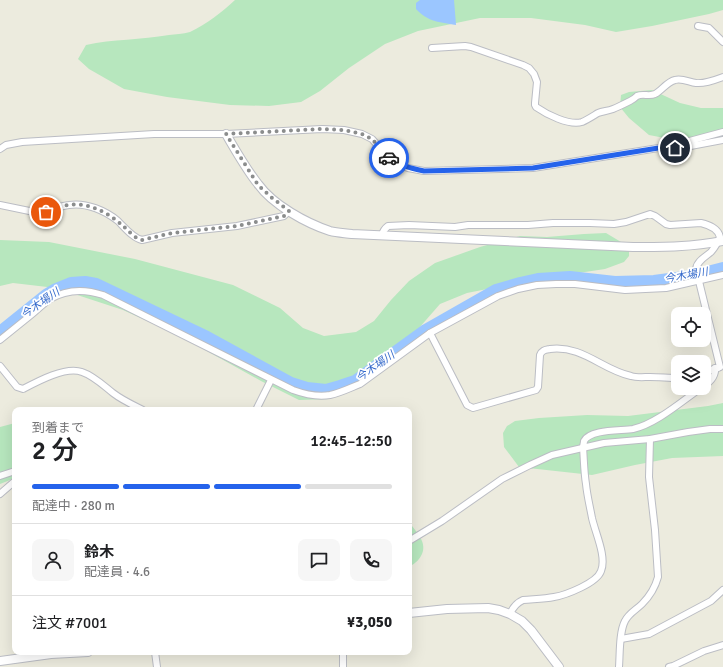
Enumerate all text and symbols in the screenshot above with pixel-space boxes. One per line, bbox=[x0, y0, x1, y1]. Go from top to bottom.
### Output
pin bbox=[658, 131, 692, 165]
icon: home bbox=[664, 137, 686, 159]
courier bbox=[369, 138, 409, 178]
icon: car bbox=[378, 147, 400, 169]
pin bbox=[29, 195, 63, 229]
icon: bag bbox=[35, 201, 57, 223]
water label: 今木場川 bbox=[663, 265, 710, 286]
water label: 今木場川 bbox=[19, 285, 63, 321]
map controls bbox=[671, 307, 711, 395]
button: locate bbox=[671, 307, 711, 347]
water label: 今木場川 bbox=[354, 348, 398, 384]
button: layers bbox=[671, 355, 711, 395]
text: 到着まで bbox=[32, 420, 84, 436]
text: 12:45–12:50 bbox=[311, 432, 392, 450]
text: 2 分 bbox=[32, 435, 78, 467]
text: 配達中 · 280 m bbox=[32, 498, 115, 514]
button: person bbox=[32, 539, 74, 581]
button: chat bbox=[298, 539, 340, 581]
button: phone bbox=[350, 539, 392, 581]
text: 鈴木 bbox=[84, 543, 114, 561]
text: 配達員 · 4.6 bbox=[84, 564, 150, 580]
text: ¥3,050 bbox=[347, 613, 392, 631]
text: 注文 #7001 bbox=[32, 614, 107, 632]

